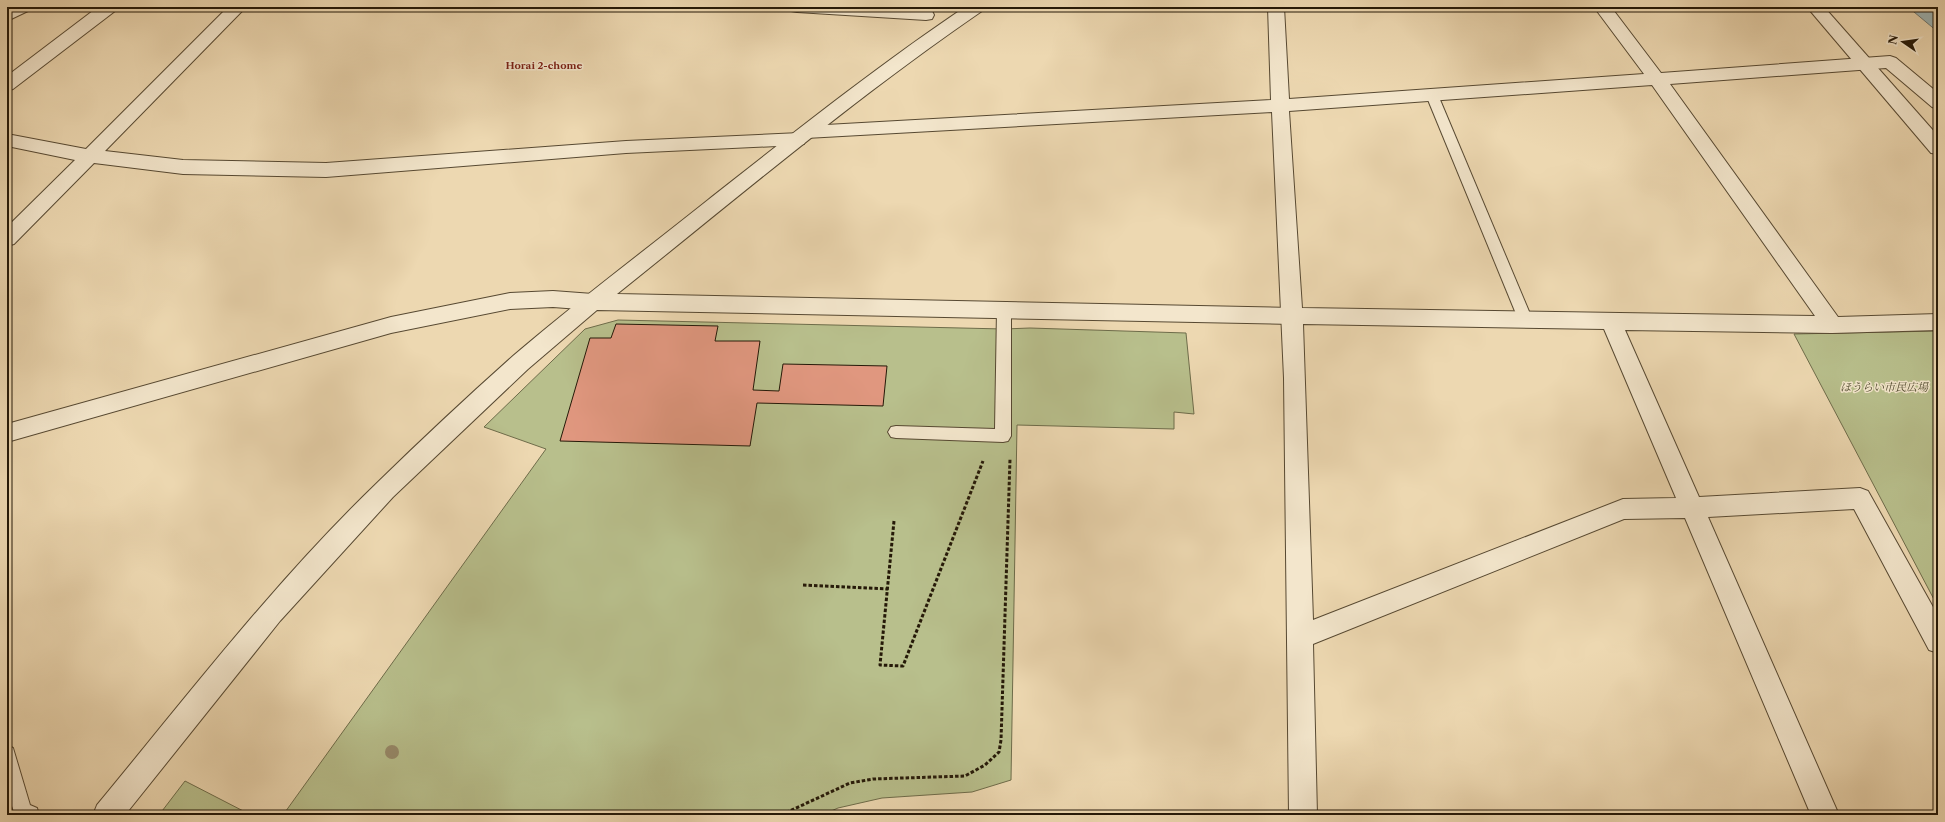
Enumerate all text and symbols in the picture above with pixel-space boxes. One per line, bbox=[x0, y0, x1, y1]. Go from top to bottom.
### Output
north arrow bbox=[1883, 22, 1923, 62]
text: N bbox=[1885, 33, 1901, 46]
district label: Horai 2-chome bbox=[506, 59, 582, 72]
park label: ほうらい市民広場 bbox=[1840, 380, 1929, 394]

